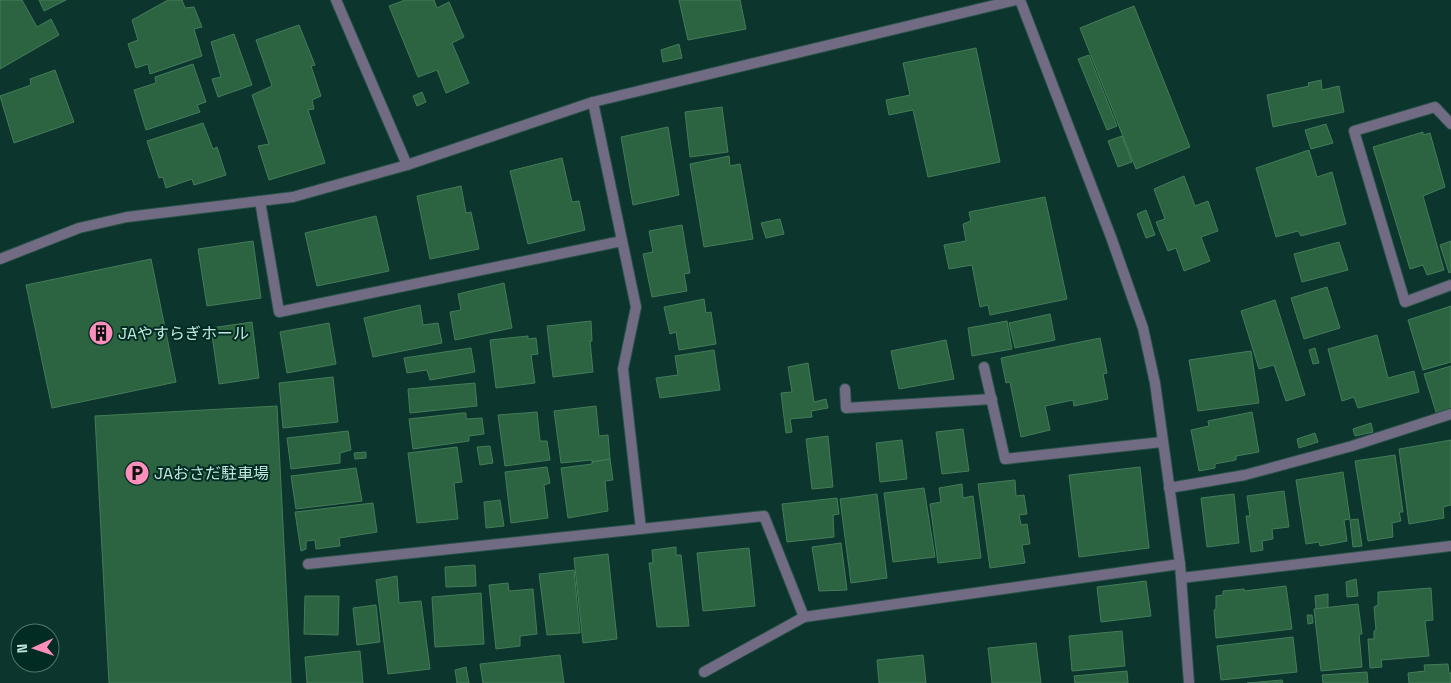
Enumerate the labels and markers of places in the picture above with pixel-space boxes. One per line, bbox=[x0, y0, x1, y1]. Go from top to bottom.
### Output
building icon: JAやすらぎホール bbox=[88, 320, 114, 346]
place label: JAやすらぎホール bbox=[118, 323, 249, 344]
parking icon: JAおさだ駐車場 bbox=[124, 460, 150, 486]
place label: JAおさだ駐車場 bbox=[154, 463, 269, 484]

